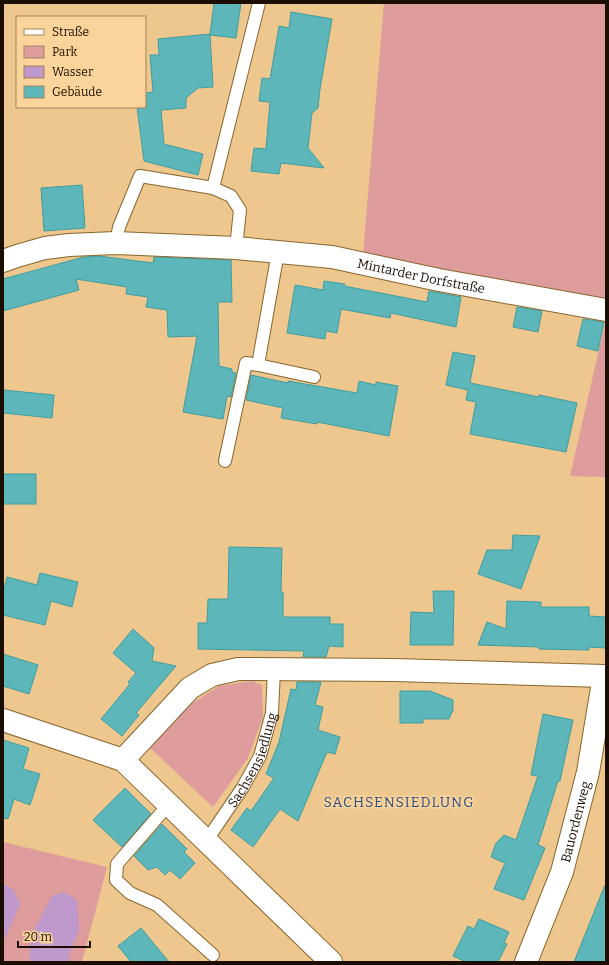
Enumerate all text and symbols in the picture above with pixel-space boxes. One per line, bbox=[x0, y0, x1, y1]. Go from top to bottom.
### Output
legend bbox=[16, 16, 146, 108]
text: Straße bbox=[52, 25, 89, 39]
text: Park bbox=[52, 45, 78, 59]
text: Wasser bbox=[52, 65, 94, 79]
text: Gebäude bbox=[52, 85, 102, 99]
street label: Mintarder Dorfstraße bbox=[356, 256, 486, 296]
street label: Sachsensiedlung bbox=[225, 711, 280, 810]
street label: Bauordenweg bbox=[558, 779, 593, 864]
district label: SACHSENSIEDLUNG bbox=[324, 794, 474, 811]
scale bar bbox=[18, 923, 90, 949]
text: 20 m bbox=[24, 930, 53, 944]

